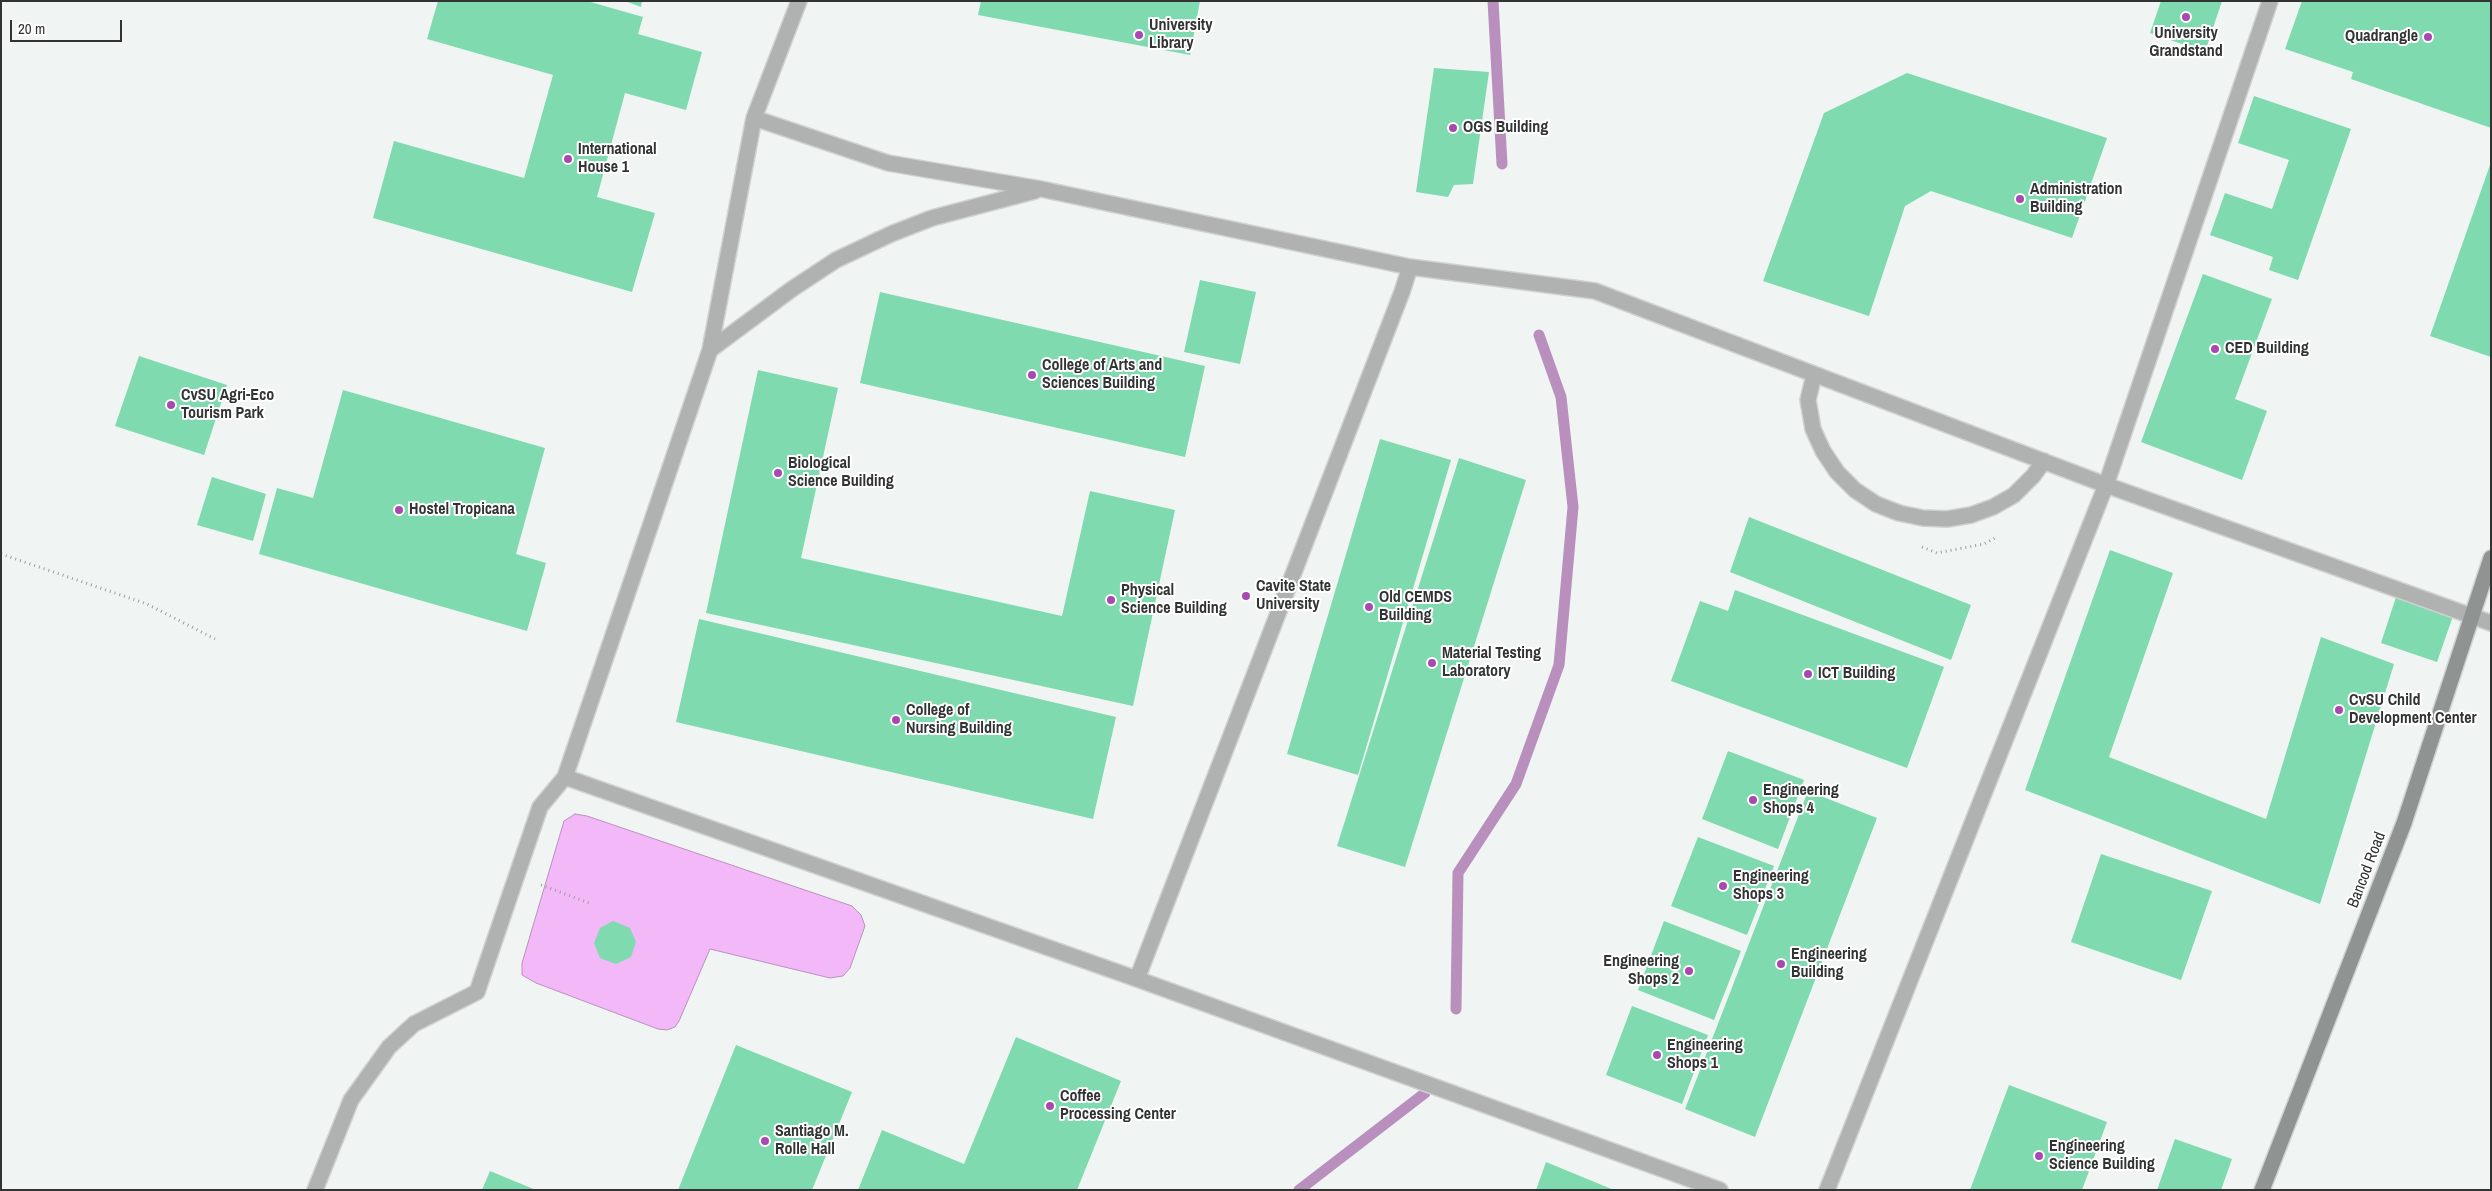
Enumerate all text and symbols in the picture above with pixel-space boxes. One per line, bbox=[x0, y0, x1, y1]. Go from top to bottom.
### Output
scale bar bbox=[12, 10, 125, 42]
marker: University Grandstand bbox=[2180, 11, 2192, 23]
place label: University Library bbox=[1149, 16, 1212, 54]
text: 20 m bbox=[18, 18, 45, 39]
place label: University Grandstand bbox=[2149, 24, 2223, 62]
place label: Quadrangle bbox=[2345, 27, 2418, 47]
marker: University Library bbox=[1133, 29, 1145, 41]
marker: Quadrangle bbox=[2422, 31, 2434, 43]
place label: OGS Building bbox=[1463, 118, 1548, 138]
marker: OGS Building bbox=[1447, 122, 1459, 134]
place label: International House 1 bbox=[578, 140, 657, 178]
marker: International House 1 bbox=[562, 153, 574, 165]
place label: Administration Building bbox=[2030, 180, 2123, 218]
marker: Administration Building bbox=[2014, 193, 2026, 205]
place label: CED Building bbox=[2225, 339, 2309, 359]
marker: CED Building bbox=[2209, 343, 2221, 355]
place label: College of Arts and Sciences Building bbox=[1042, 356, 1162, 394]
marker: College of Arts and Sciences Building bbox=[1026, 369, 1038, 381]
place label: CvSU Agri-Eco Tourism Park bbox=[181, 386, 274, 424]
marker: CvSU Agri-Eco Tourism Park bbox=[165, 399, 177, 411]
place label: Biological Science Building bbox=[788, 454, 894, 492]
marker: Biological Science Building bbox=[772, 467, 784, 479]
place label: Hostel Tropicana bbox=[409, 500, 515, 520]
marker: Hostel Tropicana bbox=[393, 504, 405, 516]
place label: Cavite State University bbox=[1256, 577, 1331, 615]
place label: Physical Science Building bbox=[1121, 581, 1227, 619]
place label: Old CEMDS Building bbox=[1379, 588, 1452, 626]
marker: Cavite State University bbox=[1240, 590, 1252, 602]
marker: Physical Science Building bbox=[1105, 594, 1117, 606]
marker: Old CEMDS Building bbox=[1363, 601, 1375, 613]
place label: Material Testing Laboratory bbox=[1442, 644, 1541, 682]
marker: Material Testing Laboratory bbox=[1426, 657, 1438, 669]
place label: ICT Building bbox=[1818, 664, 1895, 684]
marker: ICT Building bbox=[1802, 668, 1814, 680]
place label: CvSU Child Development Center bbox=[2349, 691, 2477, 729]
place label: College of Nursing Building bbox=[906, 701, 1012, 739]
marker: CvSU Child Development Center bbox=[2333, 704, 2345, 716]
marker: College of Nursing Building bbox=[890, 714, 902, 726]
place label: Engineering Shops 4 bbox=[1763, 781, 1839, 819]
marker: Engineering Shops 4 bbox=[1747, 794, 1759, 806]
street label: Bancod Road bbox=[2344, 829, 2390, 911]
place label: Engineering Shops 3 bbox=[1733, 867, 1809, 905]
marker: Engineering Shops 3 bbox=[1717, 880, 1729, 892]
place label: Engineering Building bbox=[1791, 945, 1867, 983]
place label: Engineering Shops 2 bbox=[1603, 952, 1679, 990]
marker: Engineering Building bbox=[1775, 958, 1787, 970]
marker: Engineering Shops 2 bbox=[1683, 965, 1695, 977]
place label: Engineering Shops 1 bbox=[1667, 1036, 1743, 1074]
marker: Engineering Shops 1 bbox=[1651, 1049, 1663, 1061]
place label: Coffee Processing Center bbox=[1060, 1087, 1176, 1125]
marker: Coffee Processing Center bbox=[1044, 1100, 1056, 1112]
place label: Santiago M. Rolle Hall bbox=[775, 1122, 849, 1160]
marker: Santiago M. Rolle Hall bbox=[759, 1135, 771, 1147]
place label: Engineering Science Building bbox=[2049, 1137, 2155, 1175]
marker: Engineering Science Building bbox=[2033, 1150, 2045, 1162]

